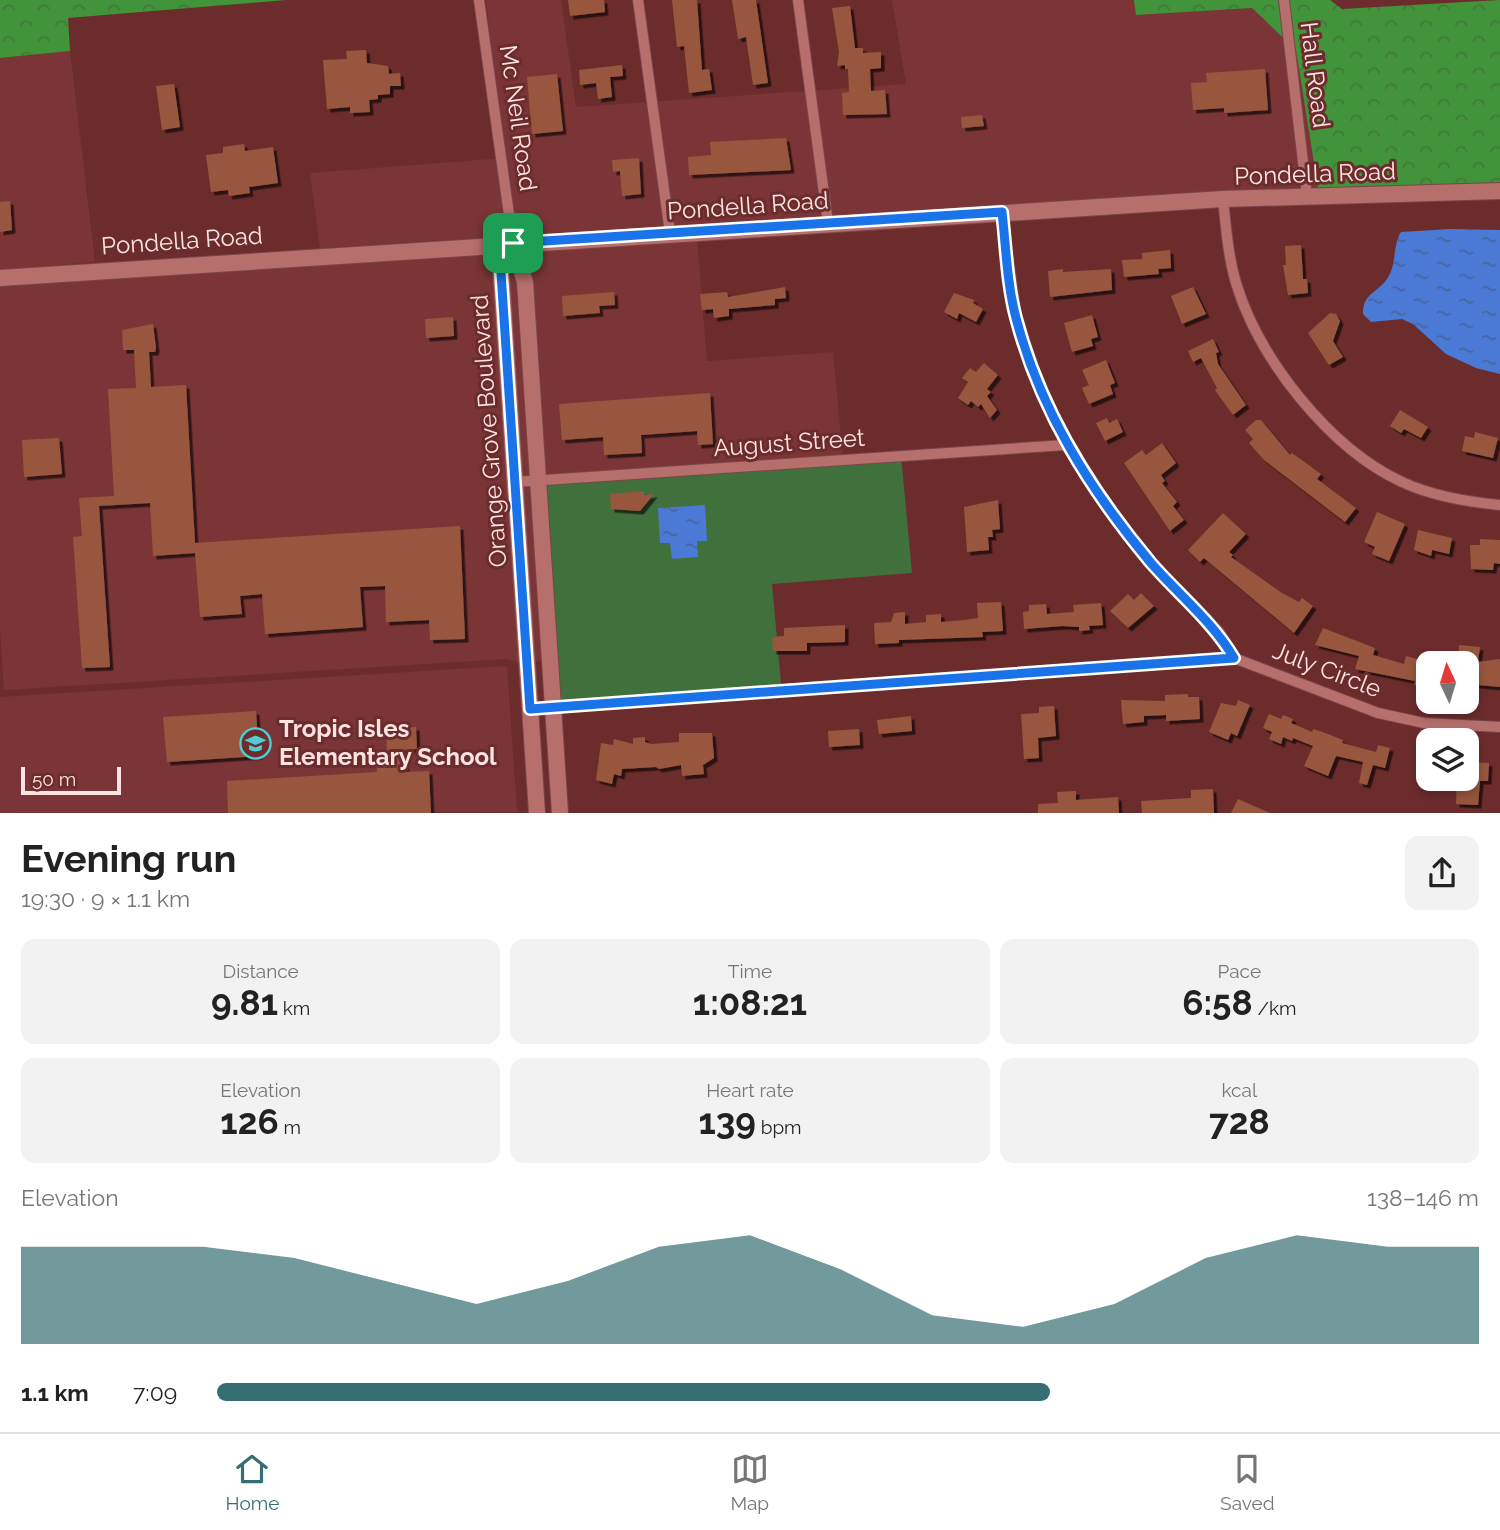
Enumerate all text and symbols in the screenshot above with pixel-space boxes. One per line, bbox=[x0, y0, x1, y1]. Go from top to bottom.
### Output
street label: Hall Road bbox=[1295, 20, 1336, 130]
street label: Mc Neil Road bbox=[494, 43, 543, 193]
street label: Pondella Road bbox=[1234, 156, 1396, 191]
street label: Pondella Road bbox=[666, 185, 830, 226]
pin bbox=[483, 213, 543, 273]
street label: Pondella Road bbox=[100, 220, 264, 261]
icon: arrive bbox=[494, 224, 532, 262]
street label: Orange Grove Boulevard bbox=[464, 294, 513, 568]
street label: August Street bbox=[712, 423, 866, 462]
street label: July Circle bbox=[1269, 636, 1386, 703]
north arrow bbox=[1416, 651, 1479, 714]
map controls bbox=[1416, 651, 1479, 791]
place label: Tropic Isles Elementary School bbox=[279, 714, 497, 771]
school or university icon: Tropic Isles Elementary School bbox=[239, 726, 273, 760]
button: layers bbox=[1416, 728, 1479, 791]
scale bar bbox=[21, 764, 121, 795]
text: 50 m bbox=[32, 768, 76, 790]
text: Evening run bbox=[21, 836, 236, 881]
button: share bbox=[1405, 836, 1479, 910]
text: 19:30 · 9 × 1.1 km bbox=[21, 885, 190, 912]
text: Distance bbox=[223, 960, 299, 982]
text: Time bbox=[728, 960, 772, 982]
text: Pace bbox=[1218, 960, 1261, 982]
text: 9.81 bbox=[211, 982, 278, 1023]
text: 1:08:21 bbox=[693, 982, 807, 1023]
text: 6:58 bbox=[1182, 982, 1253, 1023]
text: km bbox=[278, 997, 310, 1019]
text: /km bbox=[1253, 997, 1296, 1019]
text: Elevation bbox=[220, 1079, 301, 1101]
text: Heart rate bbox=[706, 1079, 794, 1101]
text: kcal bbox=[1222, 1079, 1257, 1101]
text: 126 bbox=[220, 1101, 279, 1142]
text: 139 bbox=[698, 1101, 756, 1142]
text: 728 bbox=[1209, 1101, 1270, 1142]
text: m bbox=[279, 1116, 301, 1138]
text: bpm bbox=[756, 1116, 802, 1138]
text: Elevation bbox=[21, 1184, 119, 1211]
text: 138–146 m bbox=[1367, 1184, 1479, 1211]
text: 1.1 km bbox=[21, 1379, 89, 1406]
text: 7:09 bbox=[133, 1379, 177, 1406]
tab: Home bbox=[226, 1450, 279, 1514]
tab: Map bbox=[730, 1450, 769, 1514]
tab: Saved bbox=[1220, 1450, 1274, 1514]

